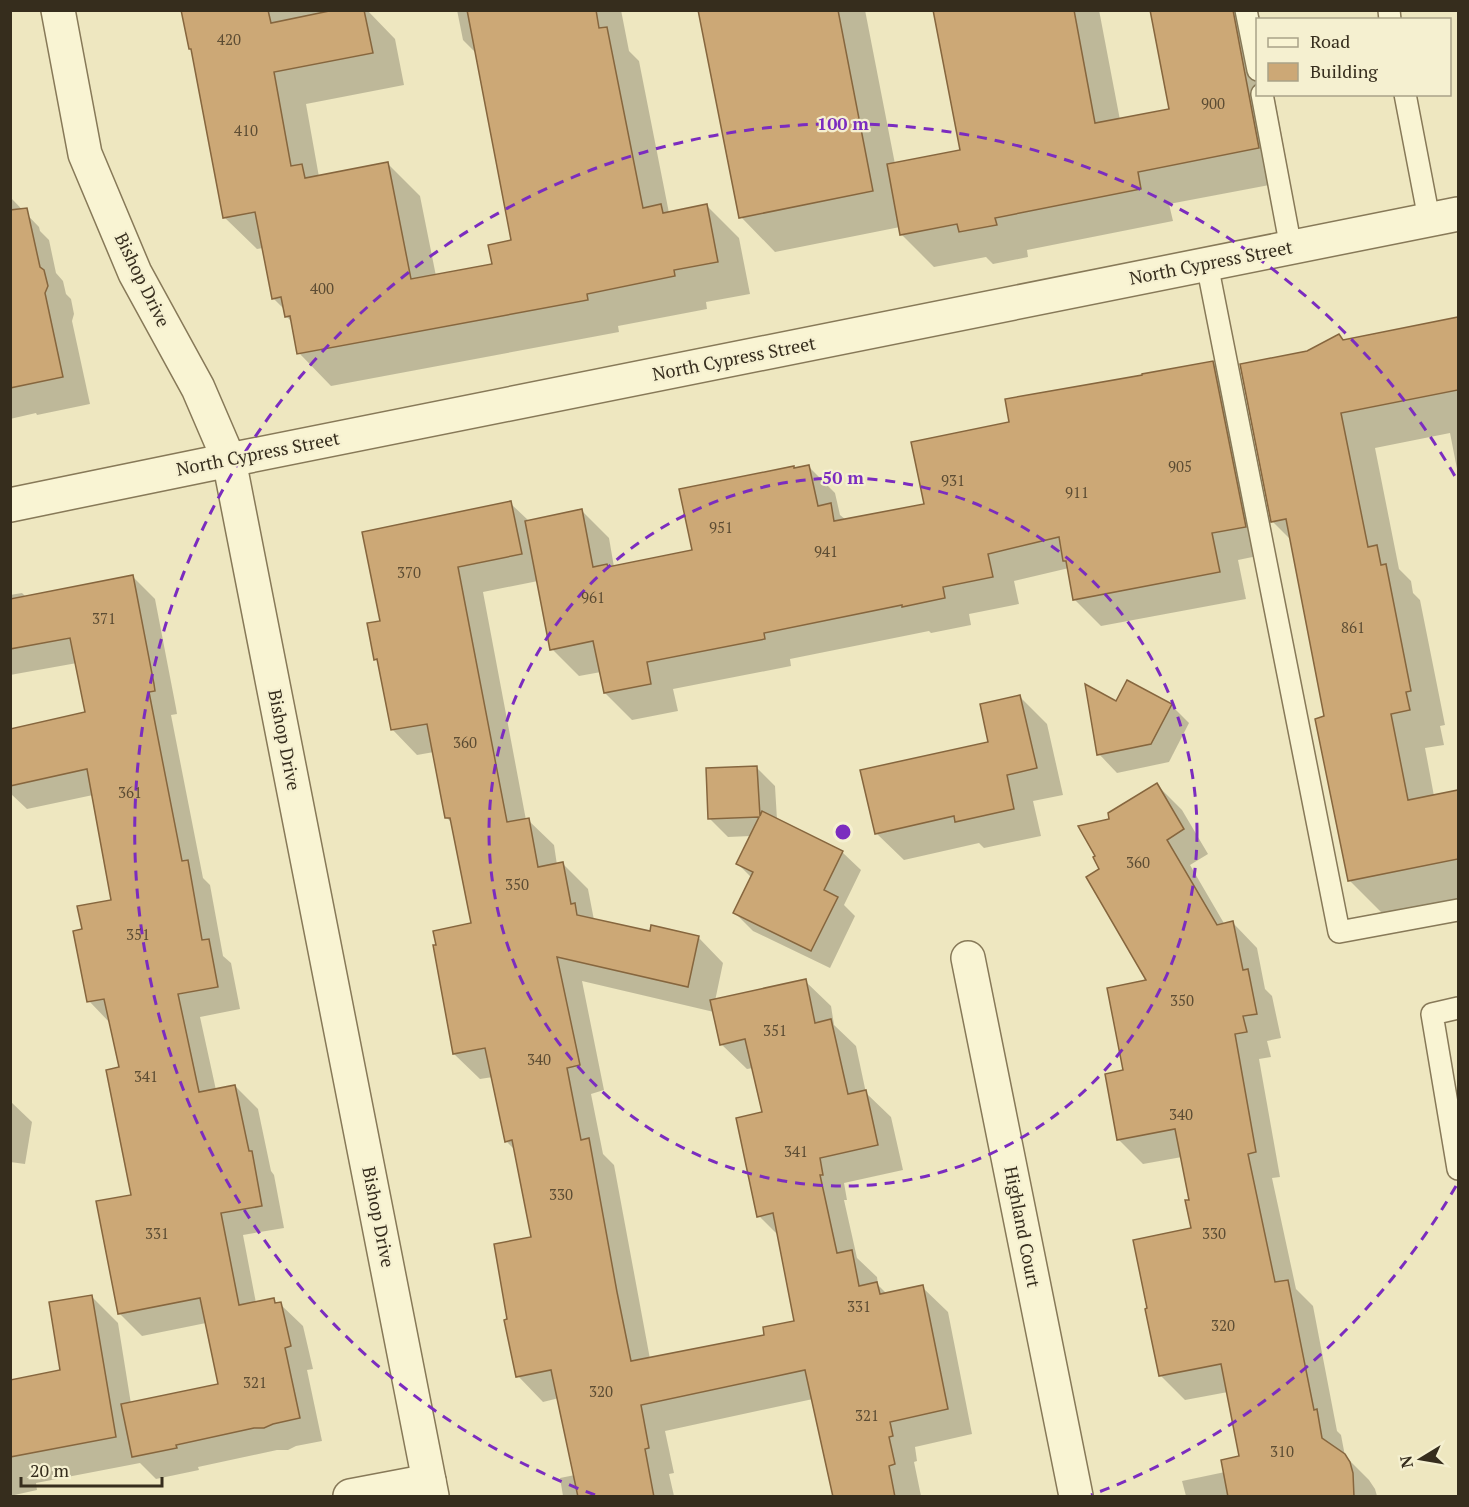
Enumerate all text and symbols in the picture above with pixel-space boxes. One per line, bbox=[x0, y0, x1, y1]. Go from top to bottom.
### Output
legend bbox=[1256, 18, 1451, 96]
house number: 420 bbox=[217, 29, 241, 49]
text: Road bbox=[1310, 29, 1350, 53]
text: Building bbox=[1310, 59, 1378, 83]
house number: 900 bbox=[1201, 93, 1225, 113]
text: 100 m bbox=[817, 111, 869, 135]
house number: 410 bbox=[234, 120, 258, 140]
street label: Bishop Drive bbox=[110, 228, 176, 331]
street label: North Cypress Street bbox=[1127, 234, 1295, 290]
house number: 400 bbox=[310, 278, 334, 298]
street label: North Cypress Street bbox=[650, 330, 818, 386]
street label: North Cypress Street bbox=[174, 425, 342, 481]
house number: 905 bbox=[1168, 456, 1192, 476]
text: 50 m bbox=[822, 465, 864, 489]
house number: 931 bbox=[941, 470, 965, 490]
house number: 911 bbox=[1065, 482, 1089, 502]
house number: 951 bbox=[709, 517, 733, 537]
house number: 941 bbox=[814, 541, 838, 561]
house number: 370 bbox=[397, 562, 421, 582]
house number: 961 bbox=[581, 587, 605, 607]
house number: 371 bbox=[92, 608, 116, 628]
house number: 861 bbox=[1341, 617, 1365, 637]
street label: Bishop Drive bbox=[263, 687, 307, 792]
house number: 360 bbox=[453, 732, 477, 752]
house number: 361 bbox=[118, 782, 142, 802]
centre of rings bbox=[833, 822, 853, 842]
house number: 360 bbox=[1126, 852, 1150, 872]
house number: 350 bbox=[505, 874, 529, 894]
house number: 351 bbox=[126, 924, 150, 944]
house number: 350 bbox=[1170, 990, 1194, 1010]
house number: 351 bbox=[763, 1020, 787, 1040]
house number: 340 bbox=[527, 1049, 551, 1069]
house number: 341 bbox=[134, 1066, 158, 1086]
house number: 340 bbox=[1169, 1104, 1193, 1124]
house number: 341 bbox=[784, 1141, 808, 1161]
street label: Bishop Drive bbox=[357, 1164, 401, 1269]
street label: Highland Court bbox=[999, 1164, 1047, 1290]
house number: 330 bbox=[549, 1184, 573, 1204]
house number: 331 bbox=[145, 1223, 169, 1243]
house number: 330 bbox=[1202, 1223, 1226, 1243]
house number: 331 bbox=[847, 1296, 871, 1316]
house number: 320 bbox=[1211, 1315, 1235, 1335]
house number: 321 bbox=[243, 1372, 267, 1392]
house number: 320 bbox=[589, 1381, 613, 1401]
house number: 321 bbox=[855, 1405, 879, 1425]
north arrow bbox=[1391, 1429, 1451, 1489]
house number: 310 bbox=[1270, 1441, 1294, 1461]
scale bar bbox=[21, 1450, 162, 1488]
text: N bbox=[1394, 1454, 1418, 1470]
text: 20 m bbox=[30, 1458, 70, 1482]

